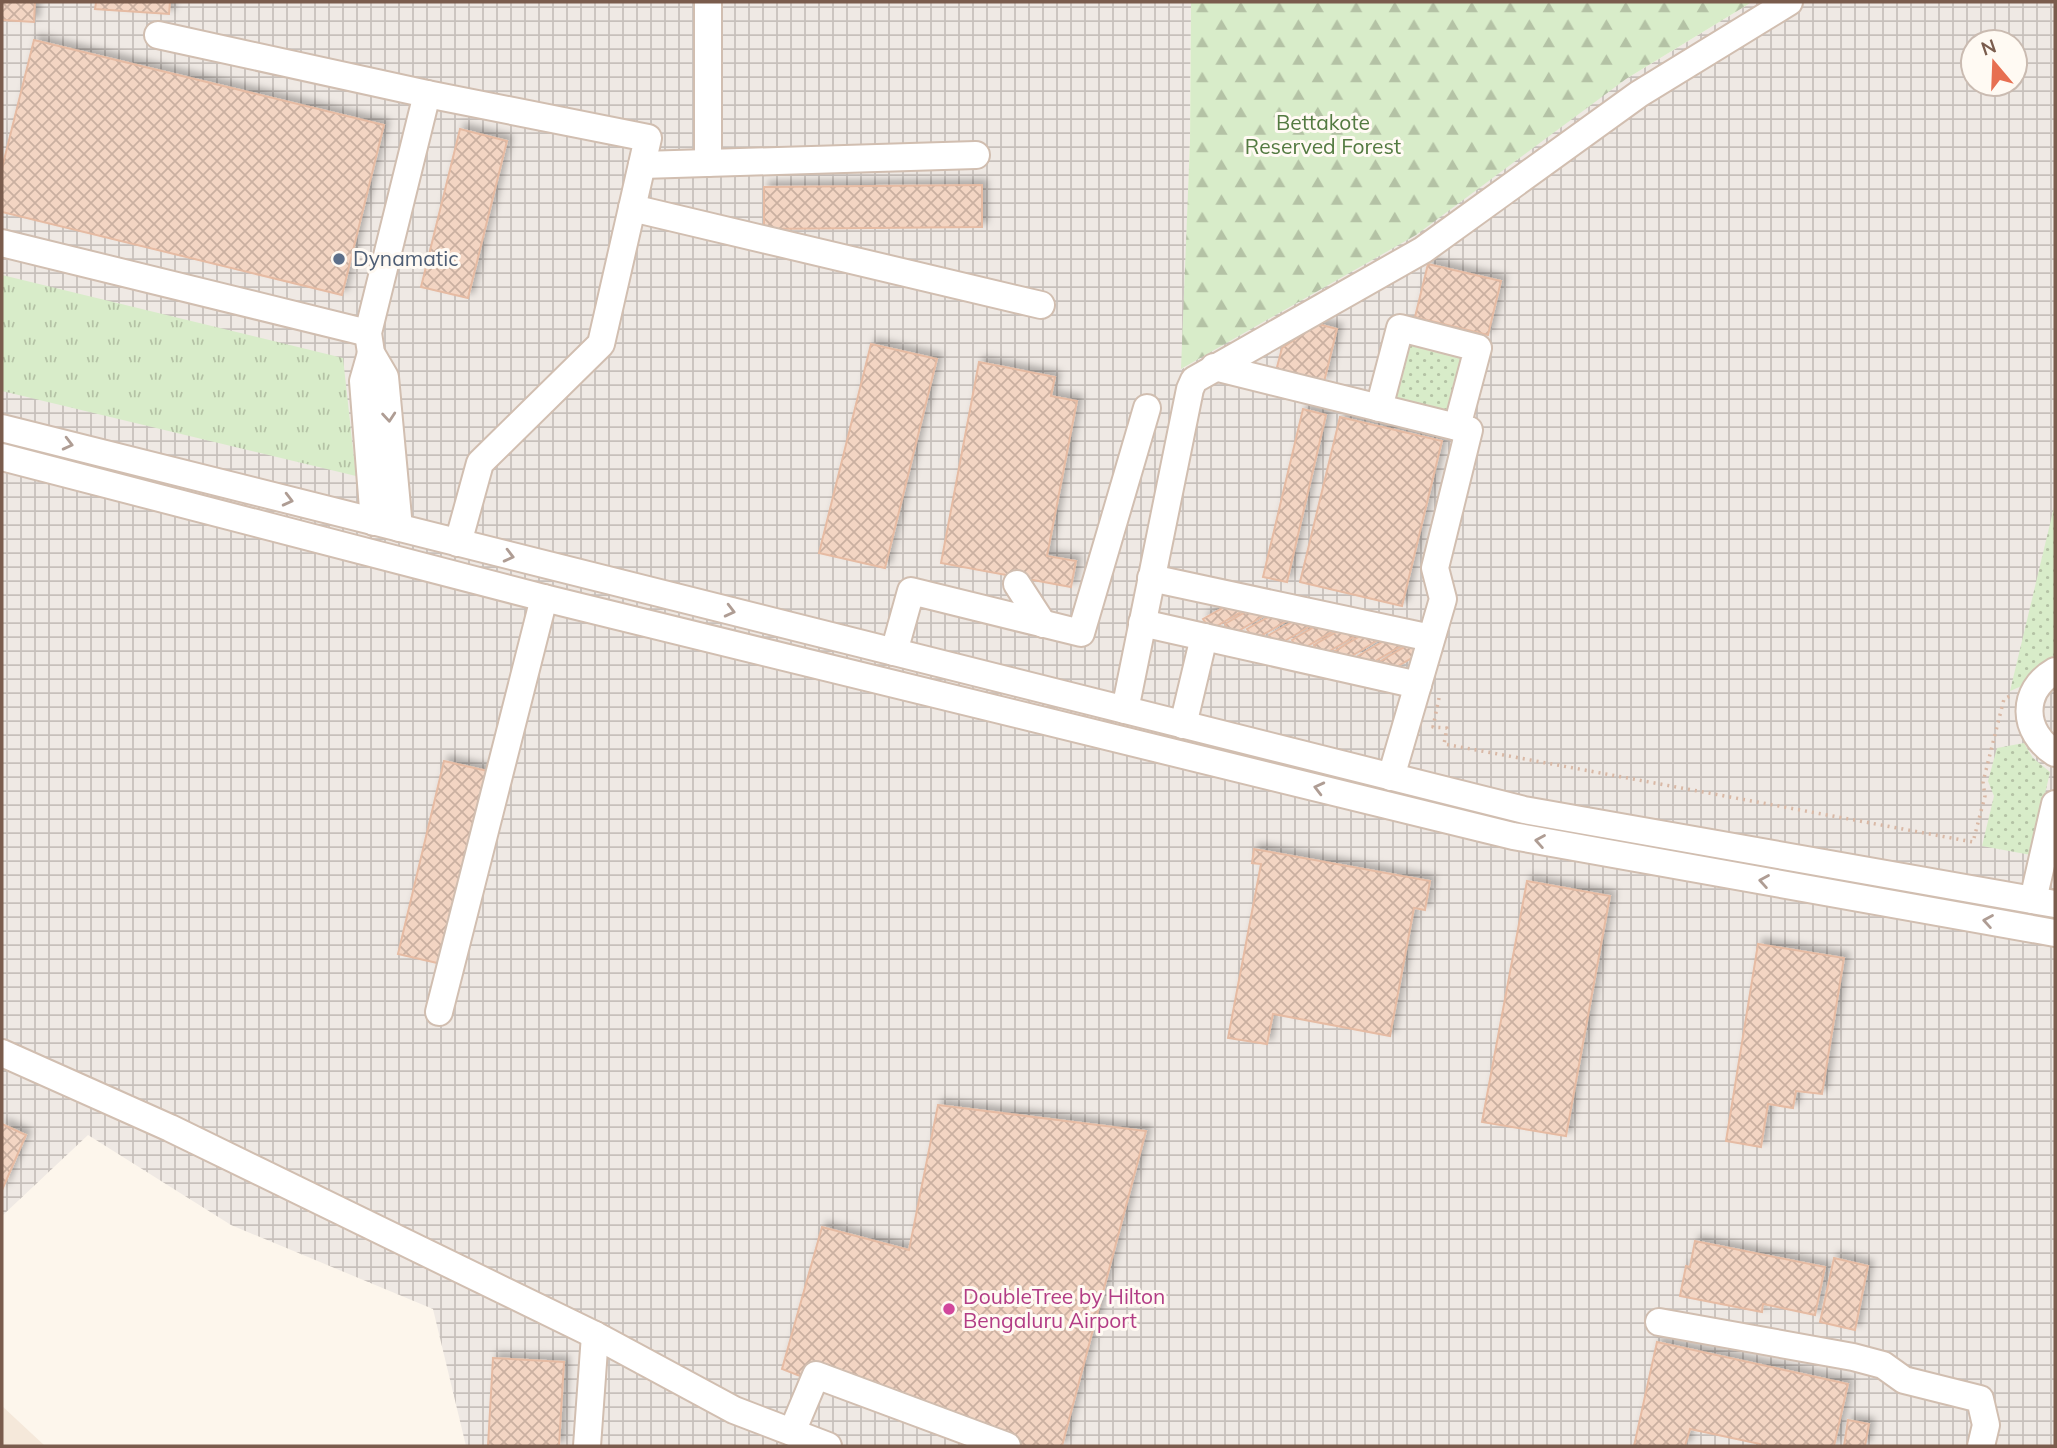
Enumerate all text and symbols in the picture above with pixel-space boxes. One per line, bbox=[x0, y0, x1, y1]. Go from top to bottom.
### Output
north arrow bbox=[1959, 28, 2029, 98]
text: N bbox=[1978, 33, 1999, 61]
park label: Bettakote Reserved Forest bbox=[1245, 109, 1401, 159]
place label: Dynamatic bbox=[353, 245, 459, 271]
marker: Dynamatic bbox=[331, 251, 347, 267]
one-way arrow bbox=[381, 411, 396, 423]
one-way arrow bbox=[62, 436, 74, 450]
one-way arrow bbox=[282, 492, 294, 506]
one-way arrow bbox=[503, 548, 515, 562]
one-way arrow bbox=[724, 603, 736, 617]
one-way arrow bbox=[1313, 782, 1325, 796]
one-way arrow bbox=[1534, 834, 1546, 849]
one-way arrow bbox=[1758, 874, 1770, 889]
one-way arrow bbox=[1982, 914, 1994, 929]
place label: DoubleTree by Hilton Bengaluru Airport bbox=[963, 1283, 1165, 1333]
marker: DoubleTree by Hilton Bengaluru Airport bbox=[941, 1301, 957, 1317]

